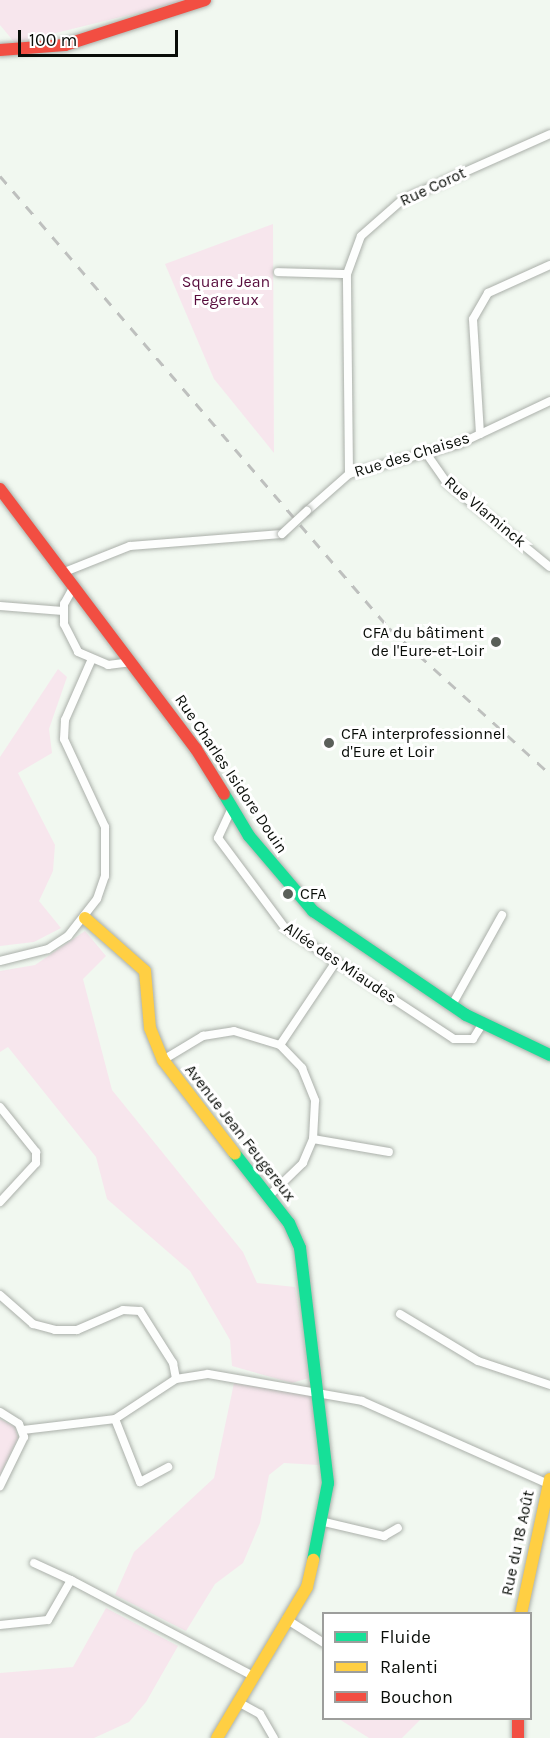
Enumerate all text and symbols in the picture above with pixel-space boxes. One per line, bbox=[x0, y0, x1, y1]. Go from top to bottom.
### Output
scale bar bbox=[21, 18, 182, 56]
text: 100 m bbox=[29, 29, 77, 51]
street label: Rue Corot bbox=[397, 163, 469, 211]
park label: Square Jean Fegereux bbox=[182, 272, 270, 310]
street label: Rue des Chaises bbox=[352, 428, 472, 482]
street label: Rue Vlaminck bbox=[440, 472, 530, 552]
place label: CFA du bâtiment de l'Eure-et-Loir bbox=[363, 623, 484, 661]
marker: CFA du bâtiment de l'Eure-et-Loir bbox=[489, 635, 503, 649]
street label: Rue Charles Isidore Douin bbox=[171, 691, 291, 857]
place label: CFA interprofessionnel d'Eure et Loir bbox=[341, 724, 506, 762]
marker: CFA interprofessionnel d'Eure et Loir bbox=[322, 736, 336, 750]
place label: CFA bbox=[300, 884, 326, 904]
marker: CFA bbox=[281, 887, 295, 901]
street label: Allée des Miaudes bbox=[280, 918, 400, 1008]
street label: Avenue Jean Feugereux bbox=[181, 1061, 299, 1205]
street label: Rue du 18 Août bbox=[497, 1489, 539, 1597]
legend bbox=[322, 1612, 532, 1720]
text: Fluide bbox=[380, 1626, 431, 1648]
text: Ralenti bbox=[380, 1656, 438, 1678]
text: Bouchon bbox=[380, 1686, 453, 1708]

